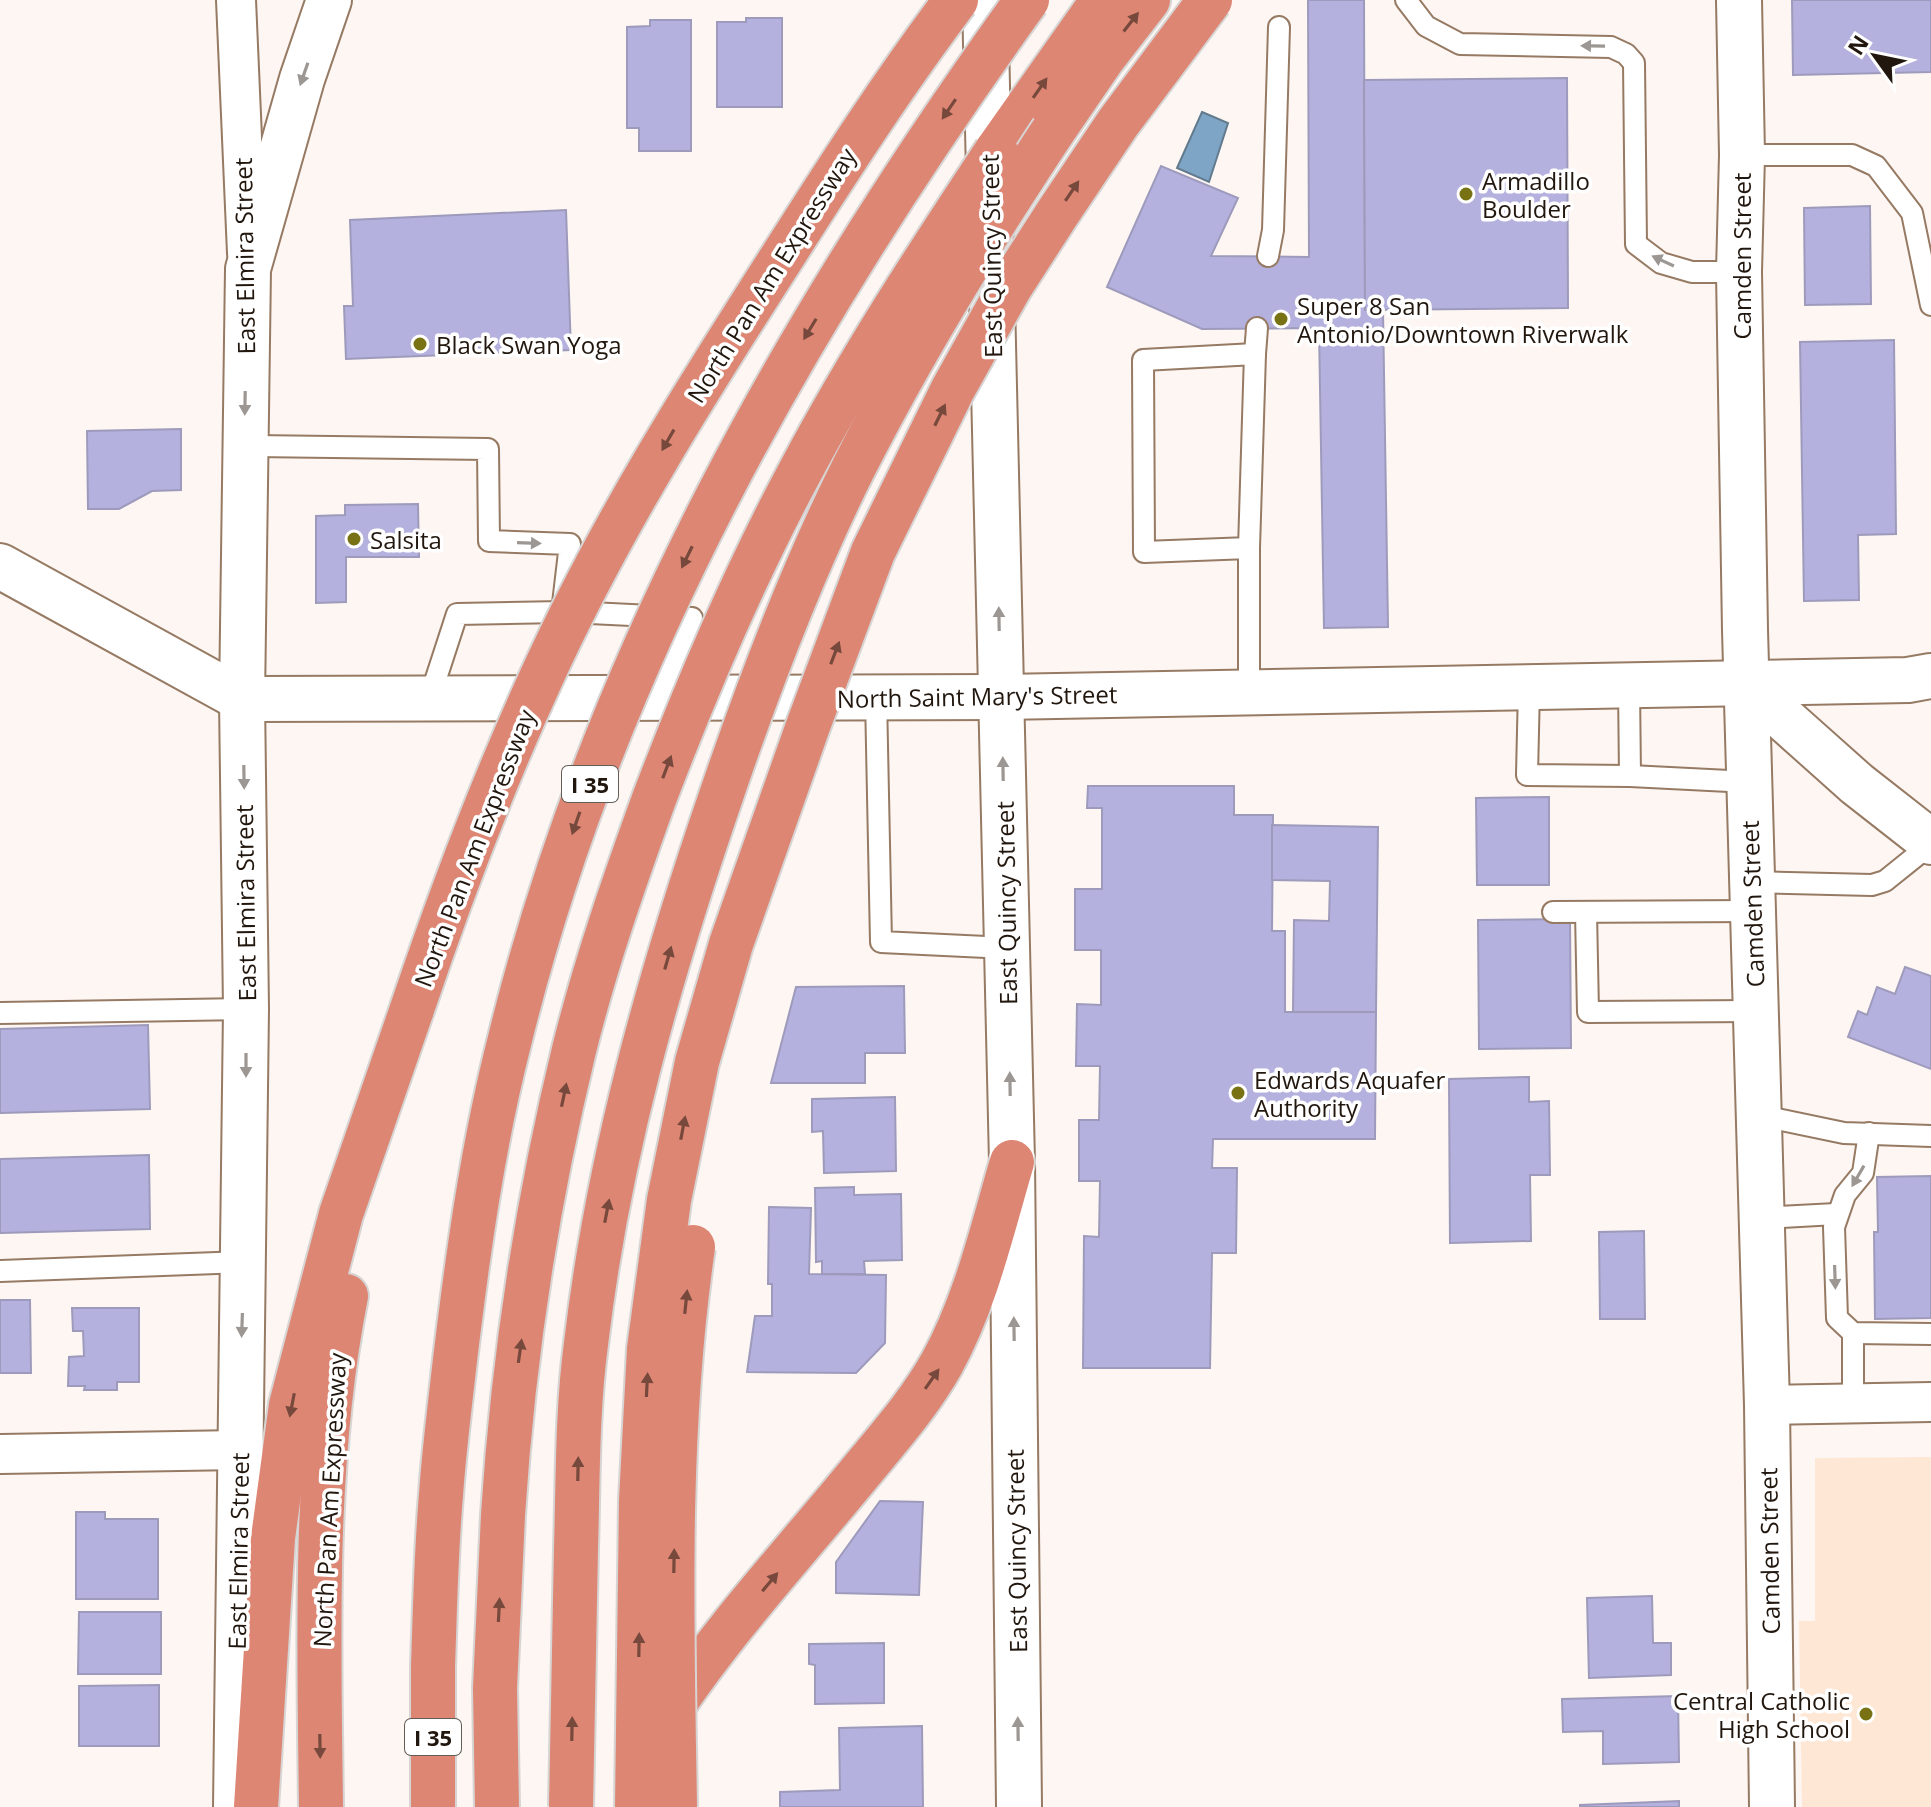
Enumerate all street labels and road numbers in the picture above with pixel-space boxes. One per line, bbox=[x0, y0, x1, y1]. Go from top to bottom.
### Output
street label: North Pan Am Expressway bbox=[679, 140, 864, 409]
street label: East Quincy Street bbox=[973, 154, 1009, 358]
street label: East Elmira Street bbox=[226, 157, 262, 355]
street label: Camden Street bbox=[1725, 173, 1758, 339]
street label: North Saint Mary's Street bbox=[836, 677, 1118, 715]
street label: North Pan Am Expressway bbox=[406, 704, 543, 992]
road number: I 35 bbox=[562, 766, 618, 802]
street label: East Quincy Street bbox=[988, 801, 1024, 1005]
street label: East Elmira Street bbox=[227, 804, 263, 1002]
street label: Camden Street bbox=[1733, 820, 1771, 988]
street label: North Pan Am Expressway bbox=[305, 1351, 353, 1648]
street label: East Quincy Street bbox=[998, 1449, 1034, 1653]
street label: East Elmira Street bbox=[220, 1452, 256, 1650]
street label: Camden Street bbox=[1751, 1467, 1787, 1635]
road number: I 35 bbox=[405, 1719, 461, 1755]

